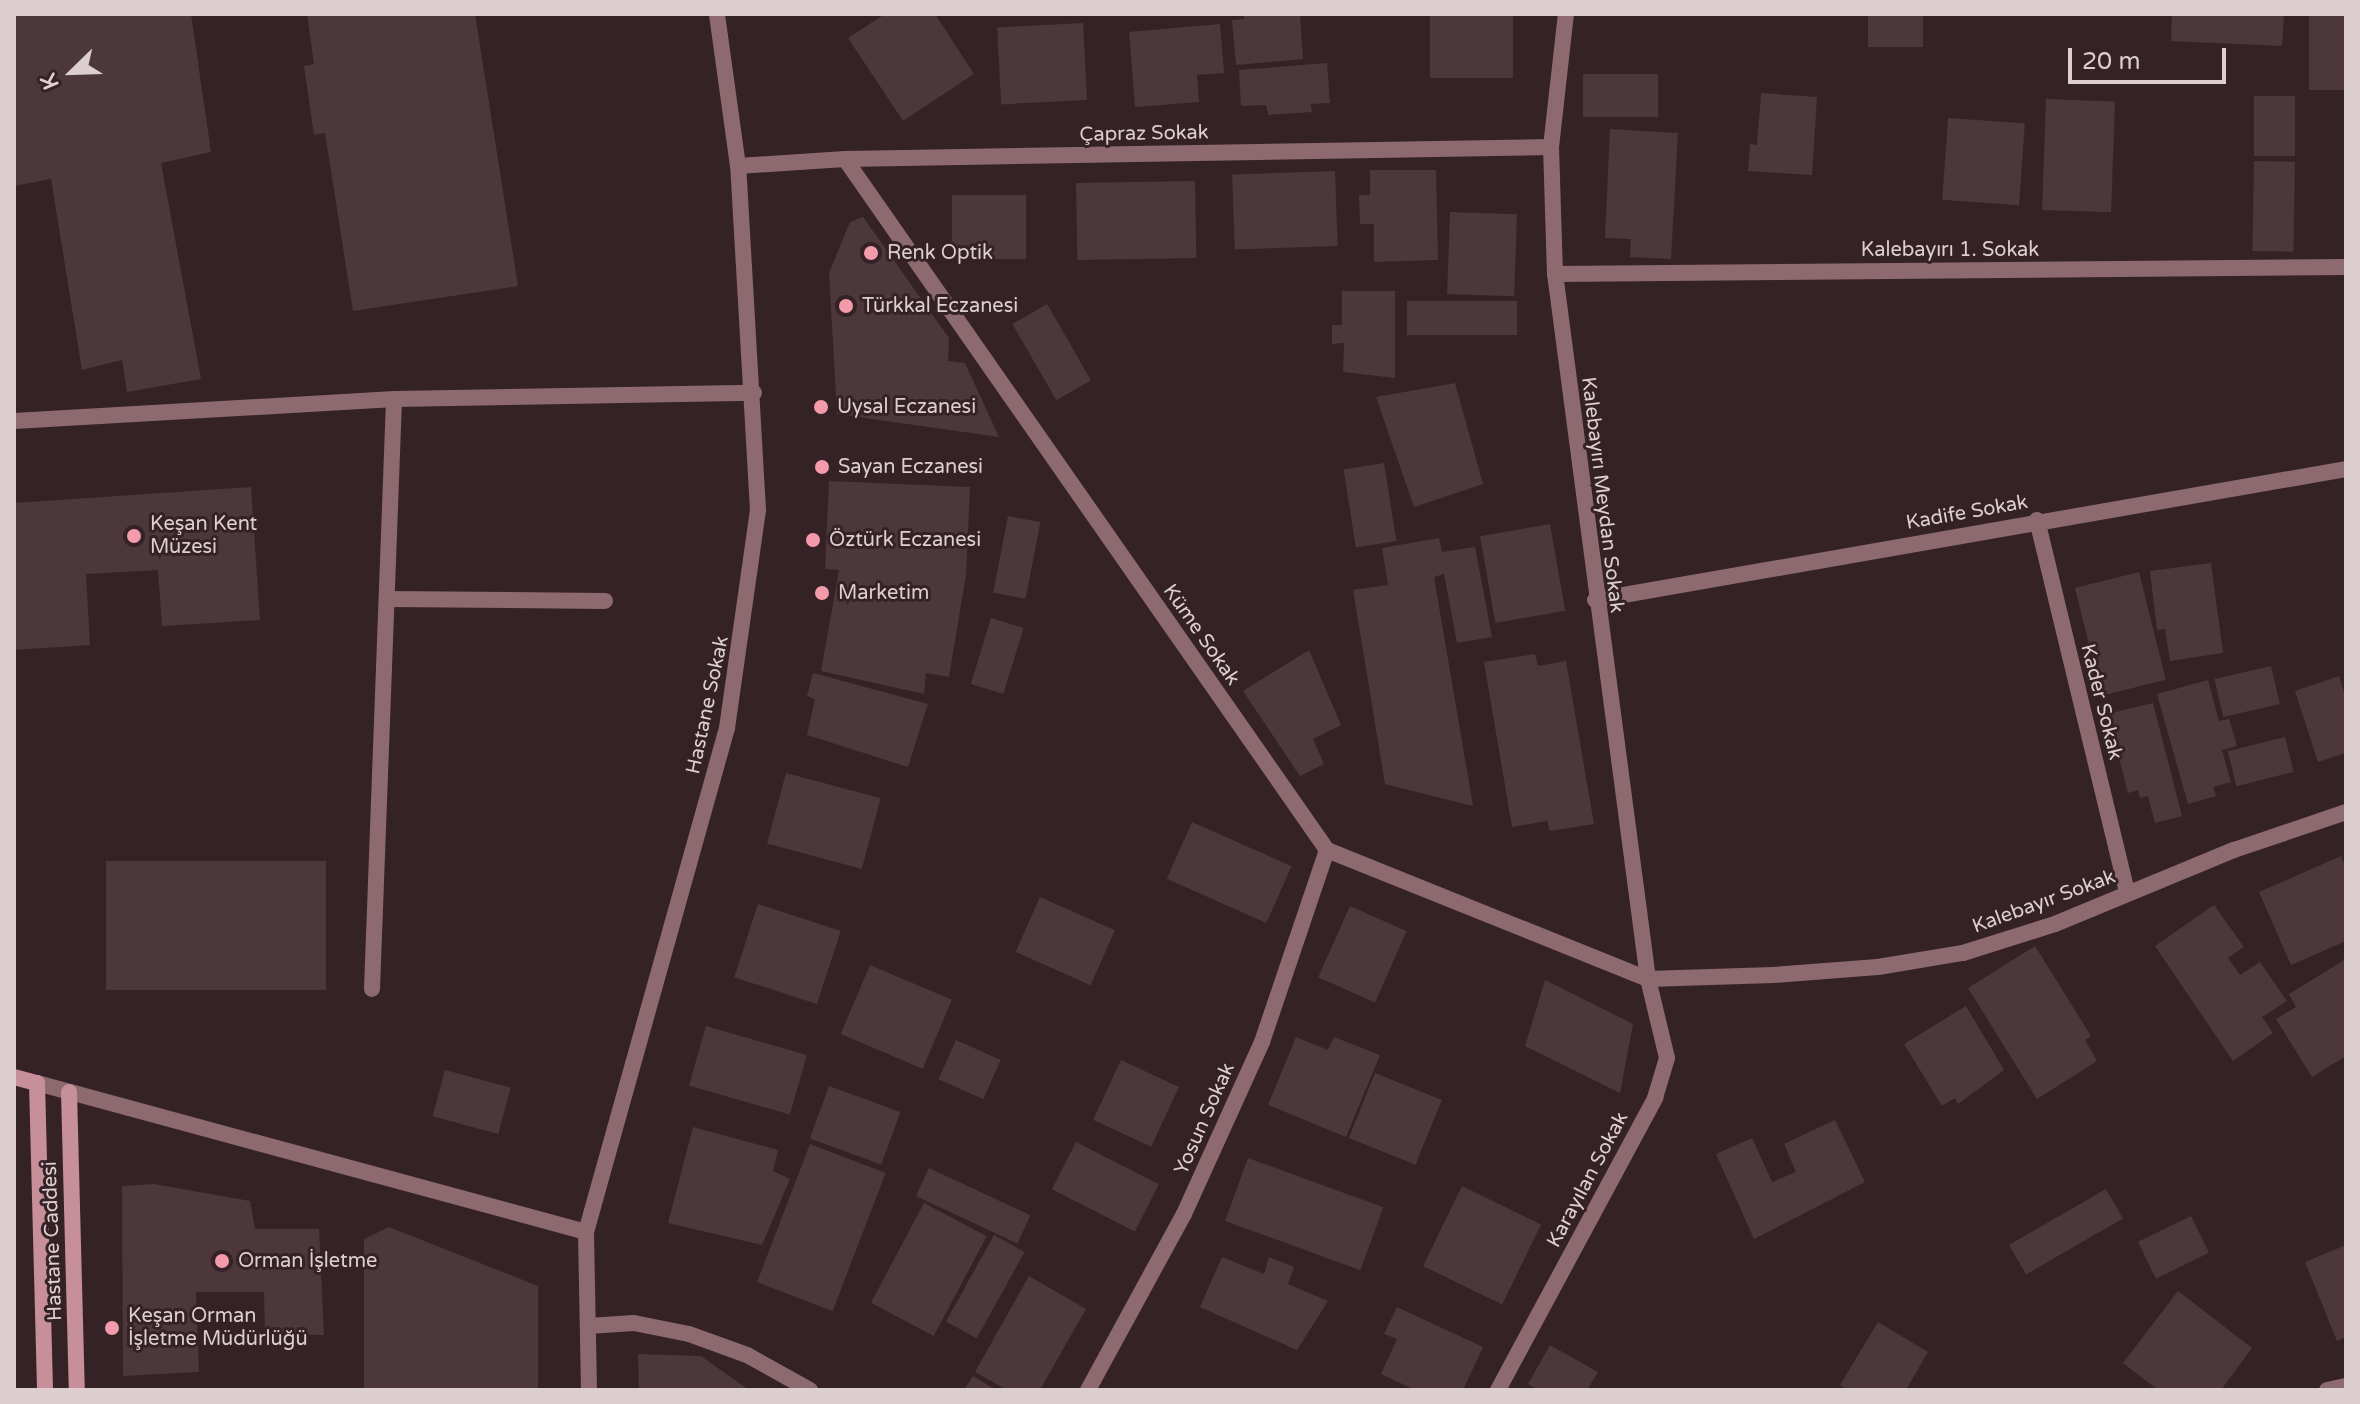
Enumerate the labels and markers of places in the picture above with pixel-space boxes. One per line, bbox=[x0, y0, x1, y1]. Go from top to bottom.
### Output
place label: Renk Optik bbox=[887, 241, 993, 265]
marker: Renk Optik bbox=[862, 244, 880, 262]
place label: Türkkal Eczanesi bbox=[862, 294, 1018, 318]
marker: Türkkal Eczanesi bbox=[837, 297, 855, 315]
place label: Uysal Eczanesi bbox=[837, 395, 976, 419]
marker: Uysal Eczanesi bbox=[812, 398, 830, 416]
place label: Sayan Eczanesi bbox=[838, 455, 983, 479]
marker: Sayan Eczanesi bbox=[813, 458, 831, 476]
place label: Keşan Kent Müzesi bbox=[150, 512, 257, 559]
marker: Keşan Kent Müzesi bbox=[125, 527, 143, 545]
place label: Öztürk Eczanesi bbox=[829, 528, 981, 552]
marker: Öztürk Eczanesi bbox=[804, 531, 822, 549]
place label: Marketim bbox=[838, 581, 929, 605]
marker: Marketim bbox=[813, 584, 831, 602]
place label: Orman İşletme bbox=[238, 1249, 377, 1273]
marker: Orman İşletme bbox=[213, 1252, 231, 1270]
place label: Keşan Orman İşletme Müdürlüğü bbox=[128, 1304, 308, 1351]
marker: Keşan Orman İşletme Müdürlüğü bbox=[103, 1319, 121, 1337]

